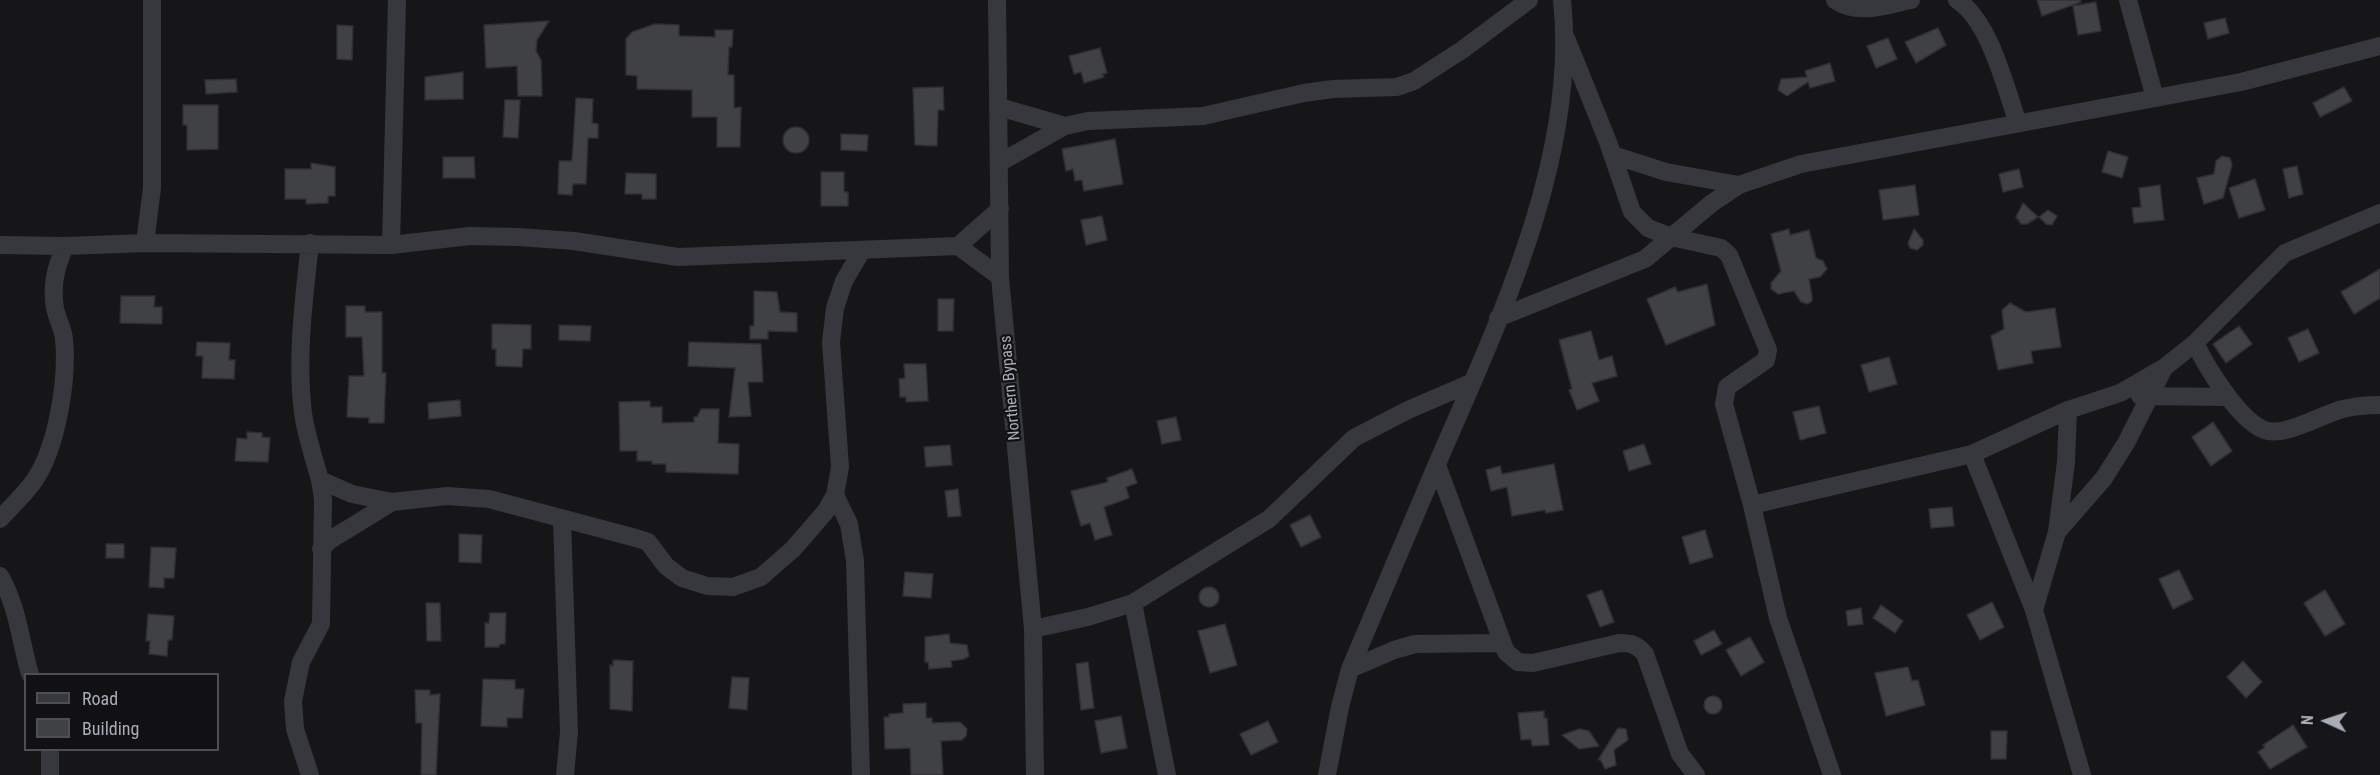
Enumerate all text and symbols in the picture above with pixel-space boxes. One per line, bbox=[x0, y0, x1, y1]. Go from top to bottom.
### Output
street label: Northern Bypass bbox=[997, 335, 1025, 441]
legend bbox=[24, 673, 219, 751]
text: Road bbox=[82, 688, 118, 709]
north arrow bbox=[2296, 691, 2356, 751]
text: N bbox=[2298, 715, 2317, 725]
text: Building bbox=[82, 718, 139, 739]

